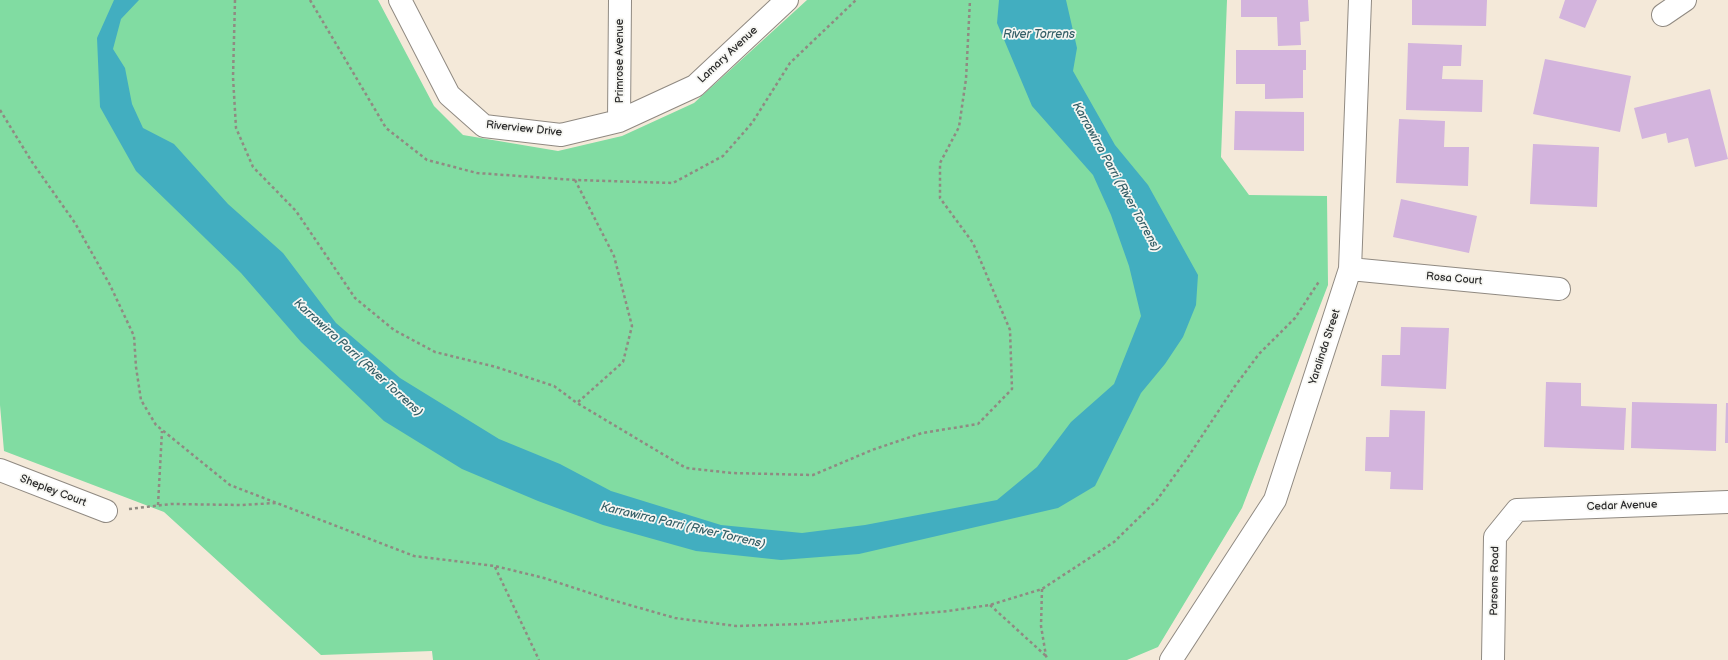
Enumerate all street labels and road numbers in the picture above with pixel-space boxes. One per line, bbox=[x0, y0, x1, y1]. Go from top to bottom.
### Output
street label: Primrose Avenue bbox=[613, 19, 627, 103]
street label: Lamary Avenue bbox=[695, 24, 761, 86]
street label: Riverview Drive bbox=[485, 118, 563, 140]
street label: Rosa Court bbox=[1425, 270, 1483, 288]
street label: Yaralinda Street bbox=[1307, 308, 1343, 386]
street label: Shepley Court bbox=[18, 472, 88, 510]
street label: Cedar Avenue bbox=[1586, 498, 1658, 514]
street label: Parsons Road bbox=[1488, 546, 1502, 616]

